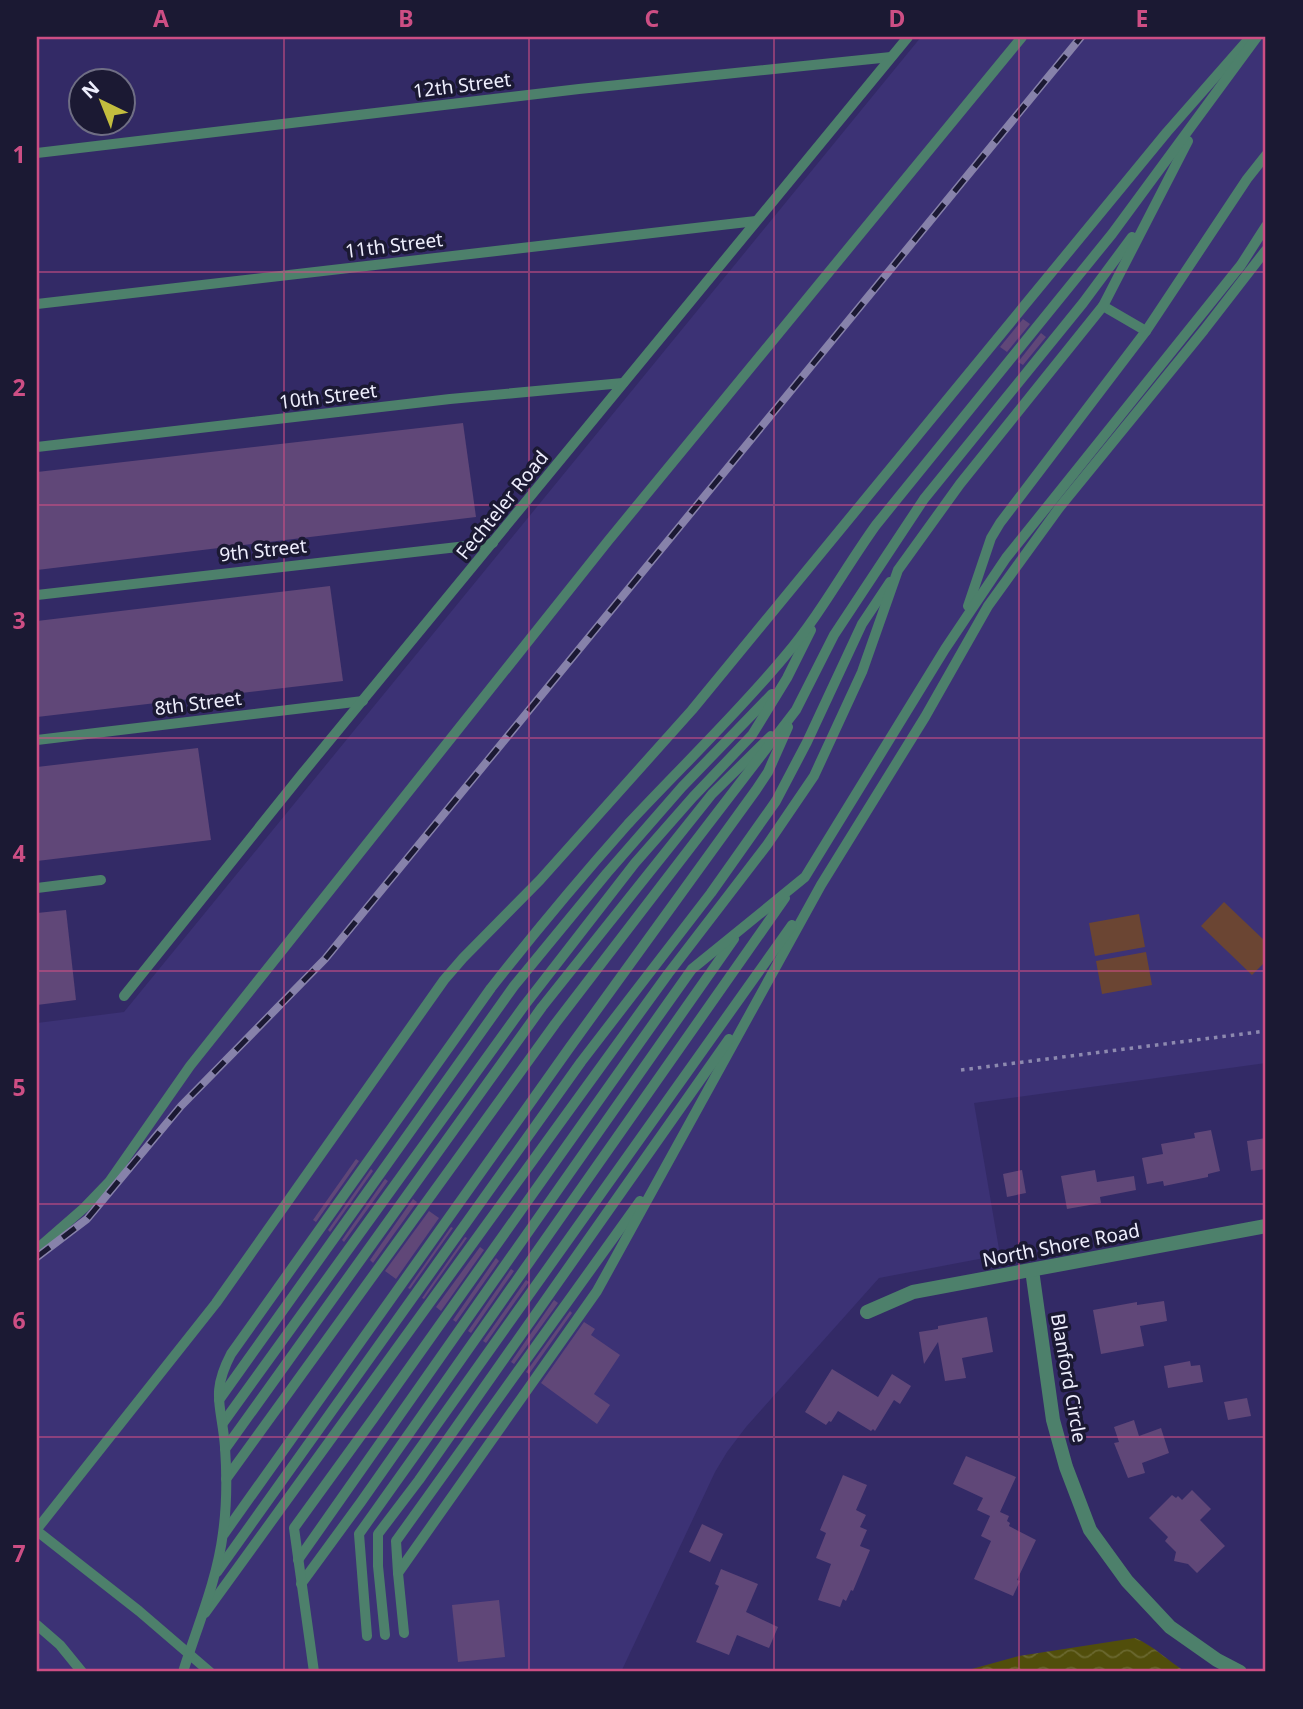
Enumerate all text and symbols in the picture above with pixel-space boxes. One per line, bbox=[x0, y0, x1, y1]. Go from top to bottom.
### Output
text: A bbox=[153, 2, 169, 34]
text: B bbox=[398, 2, 414, 34]
text: C bbox=[645, 2, 660, 34]
text: D bbox=[889, 2, 905, 34]
text: E bbox=[1136, 2, 1148, 34]
north arrow bbox=[66, 66, 136, 136]
street label: 12th Street bbox=[412, 66, 513, 104]
text: N bbox=[76, 75, 105, 104]
text: 1 bbox=[12, 138, 26, 170]
street label: 11th Street bbox=[344, 226, 445, 264]
text: 2 bbox=[12, 371, 26, 403]
street label: 10th Street bbox=[278, 377, 379, 415]
street label: Fechteler Road bbox=[450, 445, 554, 565]
street label: 9th Street bbox=[218, 532, 308, 568]
text: 3 bbox=[12, 604, 26, 636]
street label: 8th Street bbox=[153, 685, 243, 721]
text: 4 bbox=[12, 837, 26, 869]
text: 5 bbox=[12, 1071, 26, 1103]
street label: North Shore Road bbox=[980, 1217, 1142, 1273]
text: 6 bbox=[12, 1304, 26, 1336]
street label: Blanford Circle bbox=[1045, 1311, 1093, 1445]
text: 7 bbox=[12, 1537, 26, 1569]

